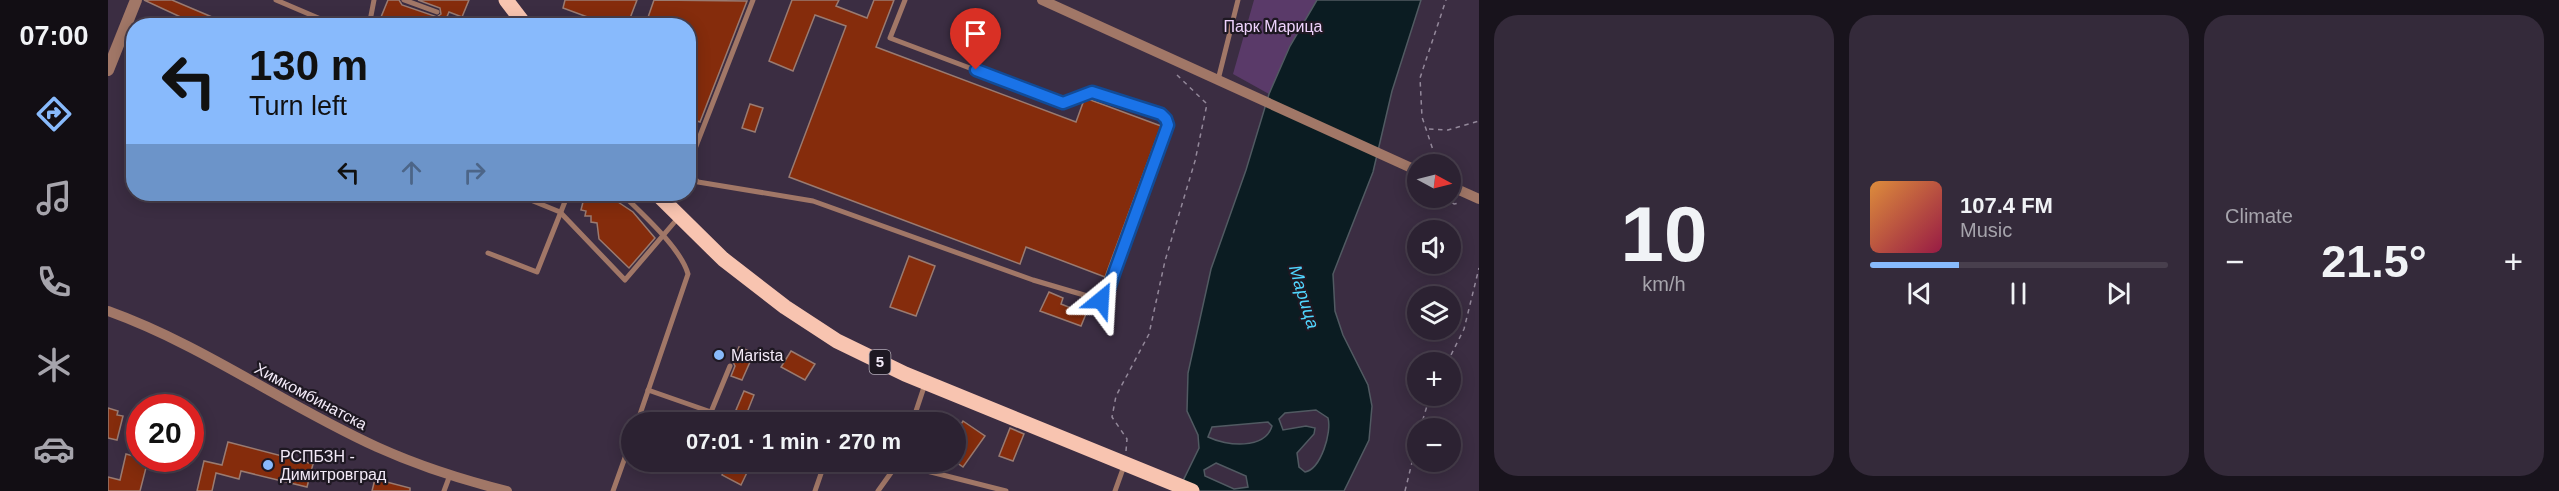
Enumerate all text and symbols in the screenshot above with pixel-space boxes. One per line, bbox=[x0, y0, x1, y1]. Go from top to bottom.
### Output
pin bbox=[950, 8, 1001, 70]
icon: arrive bbox=[959, 17, 992, 50]
park label: Парк Марица bbox=[1223, 18, 1323, 35]
text: 07:00 bbox=[19, 21, 89, 51]
icon: left bbox=[150, 42, 228, 120]
text: 130 m bbox=[249, 42, 368, 89]
text: Turn left bbox=[249, 91, 347, 121]
icon: directions bbox=[33, 93, 75, 135]
north arrow bbox=[1407, 154, 1461, 208]
map controls bbox=[1407, 154, 1461, 472]
icon: left bbox=[332, 156, 365, 189]
icon: ahead bbox=[395, 156, 428, 189]
icon: right bbox=[458, 156, 491, 189]
icon: music bbox=[33, 177, 75, 219]
text: 10 bbox=[1621, 190, 1707, 278]
text: 107.4 FM bbox=[1960, 193, 2053, 218]
text: Climate bbox=[2225, 205, 2293, 227]
text: Music bbox=[1960, 219, 2012, 241]
button: sound bbox=[1407, 220, 1461, 274]
text: 21.5° bbox=[2321, 236, 2427, 287]
text: − bbox=[2225, 243, 2244, 280]
text: + bbox=[2504, 243, 2523, 280]
icon: phone bbox=[33, 261, 75, 303]
water label: Марица bbox=[1285, 263, 1323, 331]
position arrow bbox=[1069, 268, 1133, 332]
text: km/h bbox=[1642, 273, 1686, 295]
icon: previous bbox=[1903, 277, 1936, 310]
icon: pause bbox=[2002, 277, 2035, 310]
icon: next bbox=[2102, 277, 2135, 310]
button: layers bbox=[1407, 286, 1461, 340]
icon: climate bbox=[33, 344, 75, 386]
place label: Marista bbox=[731, 347, 784, 364]
marker: Marista bbox=[712, 348, 726, 362]
road number: 5 bbox=[870, 350, 890, 374]
button: + bbox=[1407, 352, 1461, 406]
street label: Химкомбинатска bbox=[252, 360, 370, 433]
speed limit sign: 20 bbox=[126, 394, 204, 472]
button: − bbox=[1407, 418, 1461, 472]
icon: car bbox=[33, 428, 75, 470]
text: 07:01 · 1 min · 270 m bbox=[686, 429, 901, 454]
place label: РСПБЗН - Димитровград bbox=[280, 448, 387, 483]
marker: РСПБЗН - Димитровград bbox=[261, 458, 275, 472]

